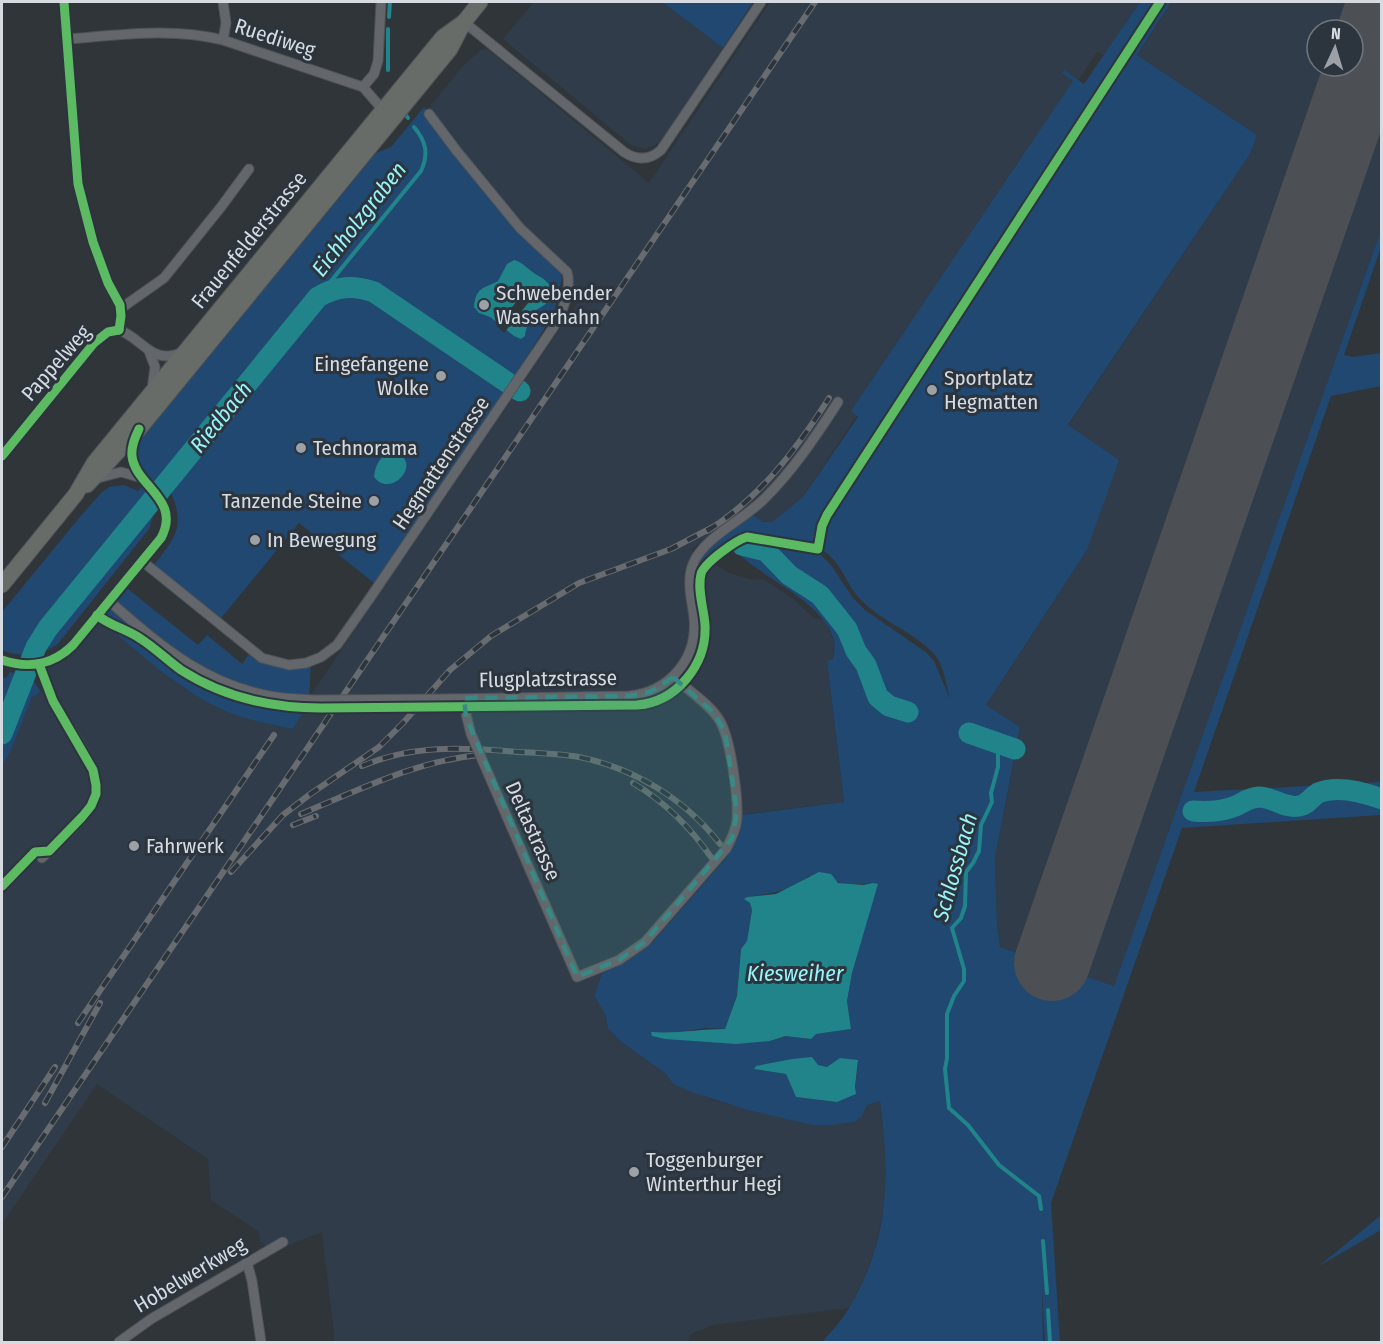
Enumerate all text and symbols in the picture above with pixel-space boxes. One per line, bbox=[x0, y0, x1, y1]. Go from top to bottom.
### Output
street label: Ruediweg bbox=[231, 13, 319, 63]
north arrow bbox=[1305, 18, 1365, 78]
text: N bbox=[1331, 24, 1341, 43]
water label: Eichholzgraben bbox=[306, 156, 412, 282]
street label: Frauenfelderstrasse bbox=[186, 166, 312, 314]
place label: Schwebender Wasserhahn bbox=[496, 280, 613, 330]
marker: Schwebender Wasserhahn bbox=[477, 298, 491, 312]
street label: Pappelweg bbox=[16, 319, 96, 406]
place label: Eingefangene Wolke bbox=[314, 351, 429, 401]
place label: Sportplatz Hegmatten bbox=[944, 365, 1038, 415]
marker: Eingefangene Wolke bbox=[434, 369, 448, 383]
water label: Riedbach bbox=[184, 376, 258, 458]
marker: Sportplatz Hegmatten bbox=[925, 383, 939, 397]
street label: Hegmattenstrasse bbox=[387, 391, 495, 535]
place label: Technorama bbox=[313, 435, 418, 461]
marker: Technorama bbox=[294, 441, 308, 455]
place label: Tanzende Steine bbox=[222, 488, 362, 514]
marker: Tanzende Steine bbox=[367, 494, 381, 508]
place label: In Bewegung bbox=[267, 527, 376, 553]
marker: In Bewegung bbox=[248, 533, 262, 547]
street label: Flugplatzstrasse bbox=[479, 665, 617, 693]
street label: Deltastrasse bbox=[500, 777, 566, 885]
water label: Schlossbach bbox=[926, 810, 983, 925]
place label: Fahrwerk bbox=[146, 833, 224, 859]
marker: Fahrwerk bbox=[127, 839, 141, 853]
water label: Kiesweiher bbox=[747, 960, 845, 987]
place label: Toggenburger Winterthur Hegi bbox=[646, 1147, 782, 1197]
marker: Toggenburger Winterthur Hegi bbox=[627, 1165, 641, 1179]
street label: Hobelwerkweg bbox=[129, 1231, 251, 1319]

